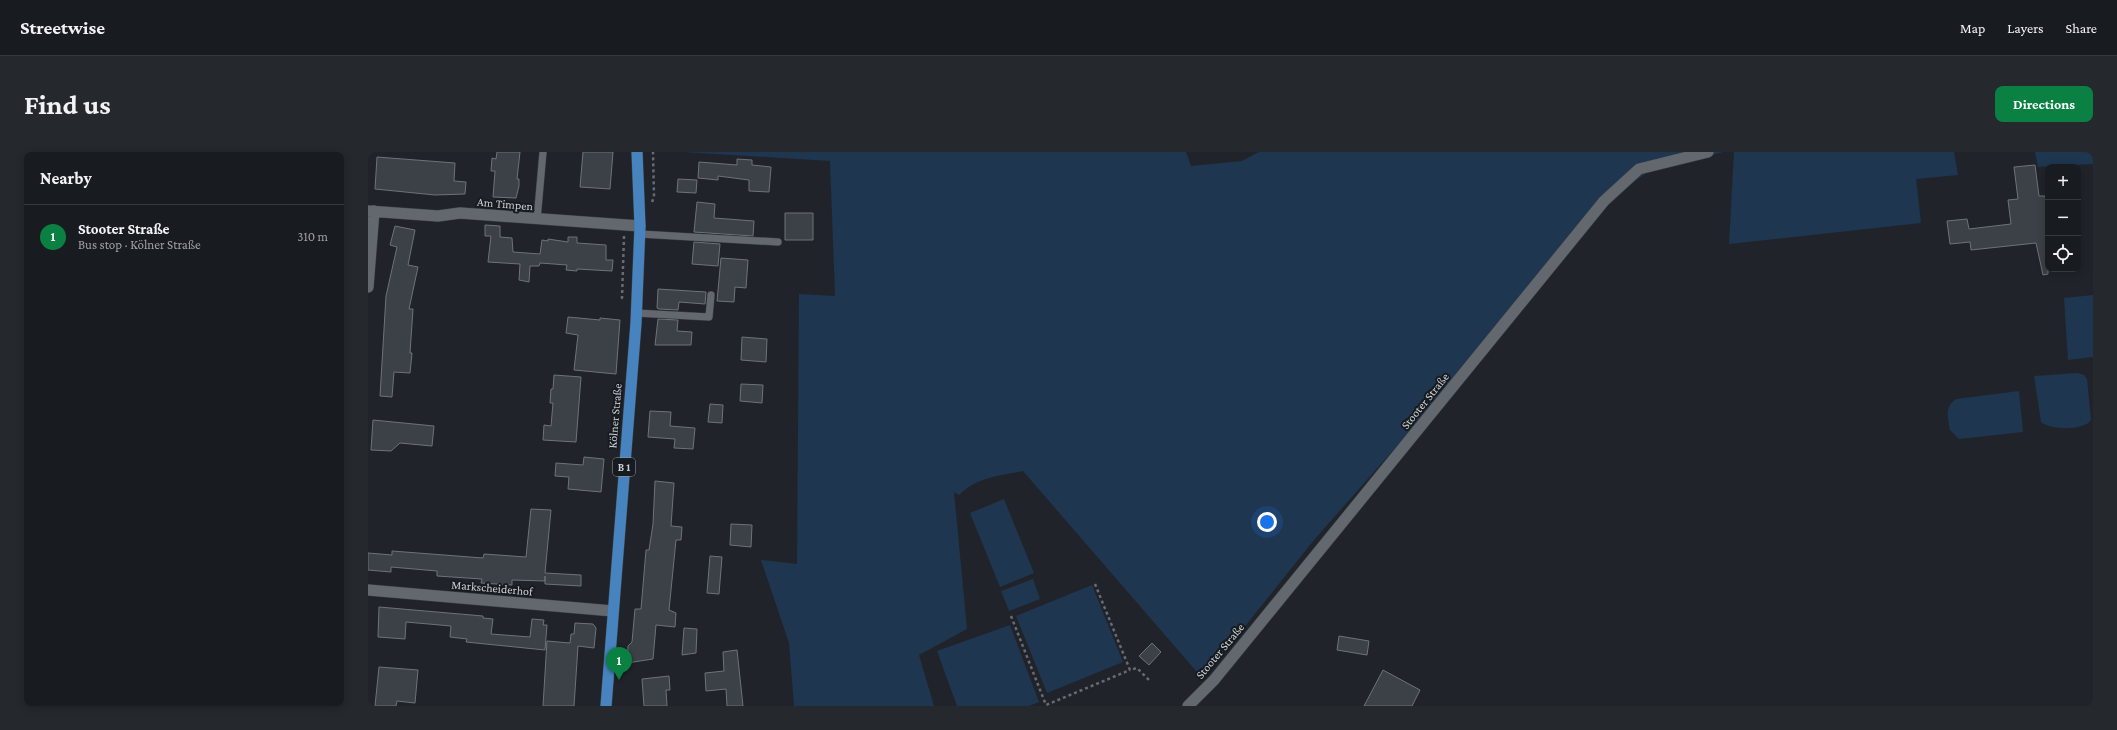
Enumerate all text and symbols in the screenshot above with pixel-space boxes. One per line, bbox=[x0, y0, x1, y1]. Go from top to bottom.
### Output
text: Streetwise bbox=[20, 17, 105, 38]
text: Map bbox=[1960, 20, 1985, 36]
text: Layers bbox=[2007, 20, 2044, 36]
text: Share bbox=[2066, 20, 2097, 36]
button: Directions bbox=[1995, 86, 2093, 122]
text: Find us bbox=[24, 89, 111, 120]
map controls bbox=[2045, 164, 2081, 272]
button: + bbox=[2045, 164, 2081, 200]
text: Nearby bbox=[40, 169, 92, 188]
street label: Am Timpen bbox=[476, 195, 534, 213]
button: − bbox=[2045, 200, 2081, 236]
text: Stooter Straße bbox=[78, 221, 170, 237]
text: 1 bbox=[51, 229, 55, 244]
text: 310 m bbox=[297, 229, 328, 244]
button: locate bbox=[2045, 236, 2081, 272]
text: Bus stop · Kölner Straße bbox=[78, 237, 201, 252]
street label: Stooter Straße bbox=[1398, 370, 1452, 432]
street label: Kölner Straße bbox=[605, 383, 625, 449]
road number: B 1 bbox=[613, 458, 635, 476]
your location bbox=[1257, 512, 1277, 532]
street label: Markscheiderhof bbox=[451, 577, 535, 599]
street label: Stooter Straße bbox=[1193, 620, 1247, 682]
pin: 1 bbox=[606, 647, 632, 680]

